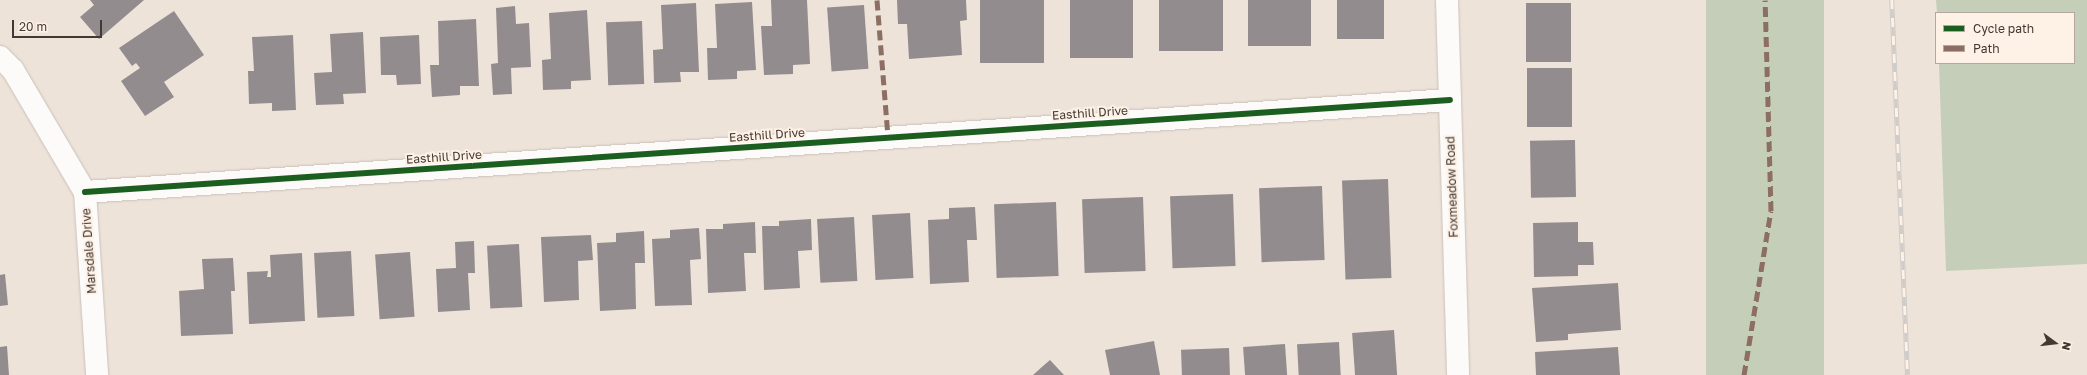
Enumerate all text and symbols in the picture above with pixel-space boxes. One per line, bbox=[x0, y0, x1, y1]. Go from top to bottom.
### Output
scale bar bbox=[14, 12, 104, 38]
legend bbox=[1935, 12, 2075, 64]
text: 20 m bbox=[19, 19, 47, 34]
text: Cycle path bbox=[1973, 21, 2034, 36]
text: Path bbox=[1973, 41, 2000, 56]
street label: Easthill Drive bbox=[1052, 103, 1128, 123]
street label: Easthill Drive bbox=[729, 125, 805, 145]
street label: Foxmeadow Road bbox=[1443, 136, 1461, 238]
street label: Easthill Drive bbox=[406, 147, 482, 167]
street label: Marsdale Drive bbox=[79, 208, 99, 294]
north arrow bbox=[2035, 323, 2075, 363]
text: N bbox=[2060, 341, 2074, 352]

